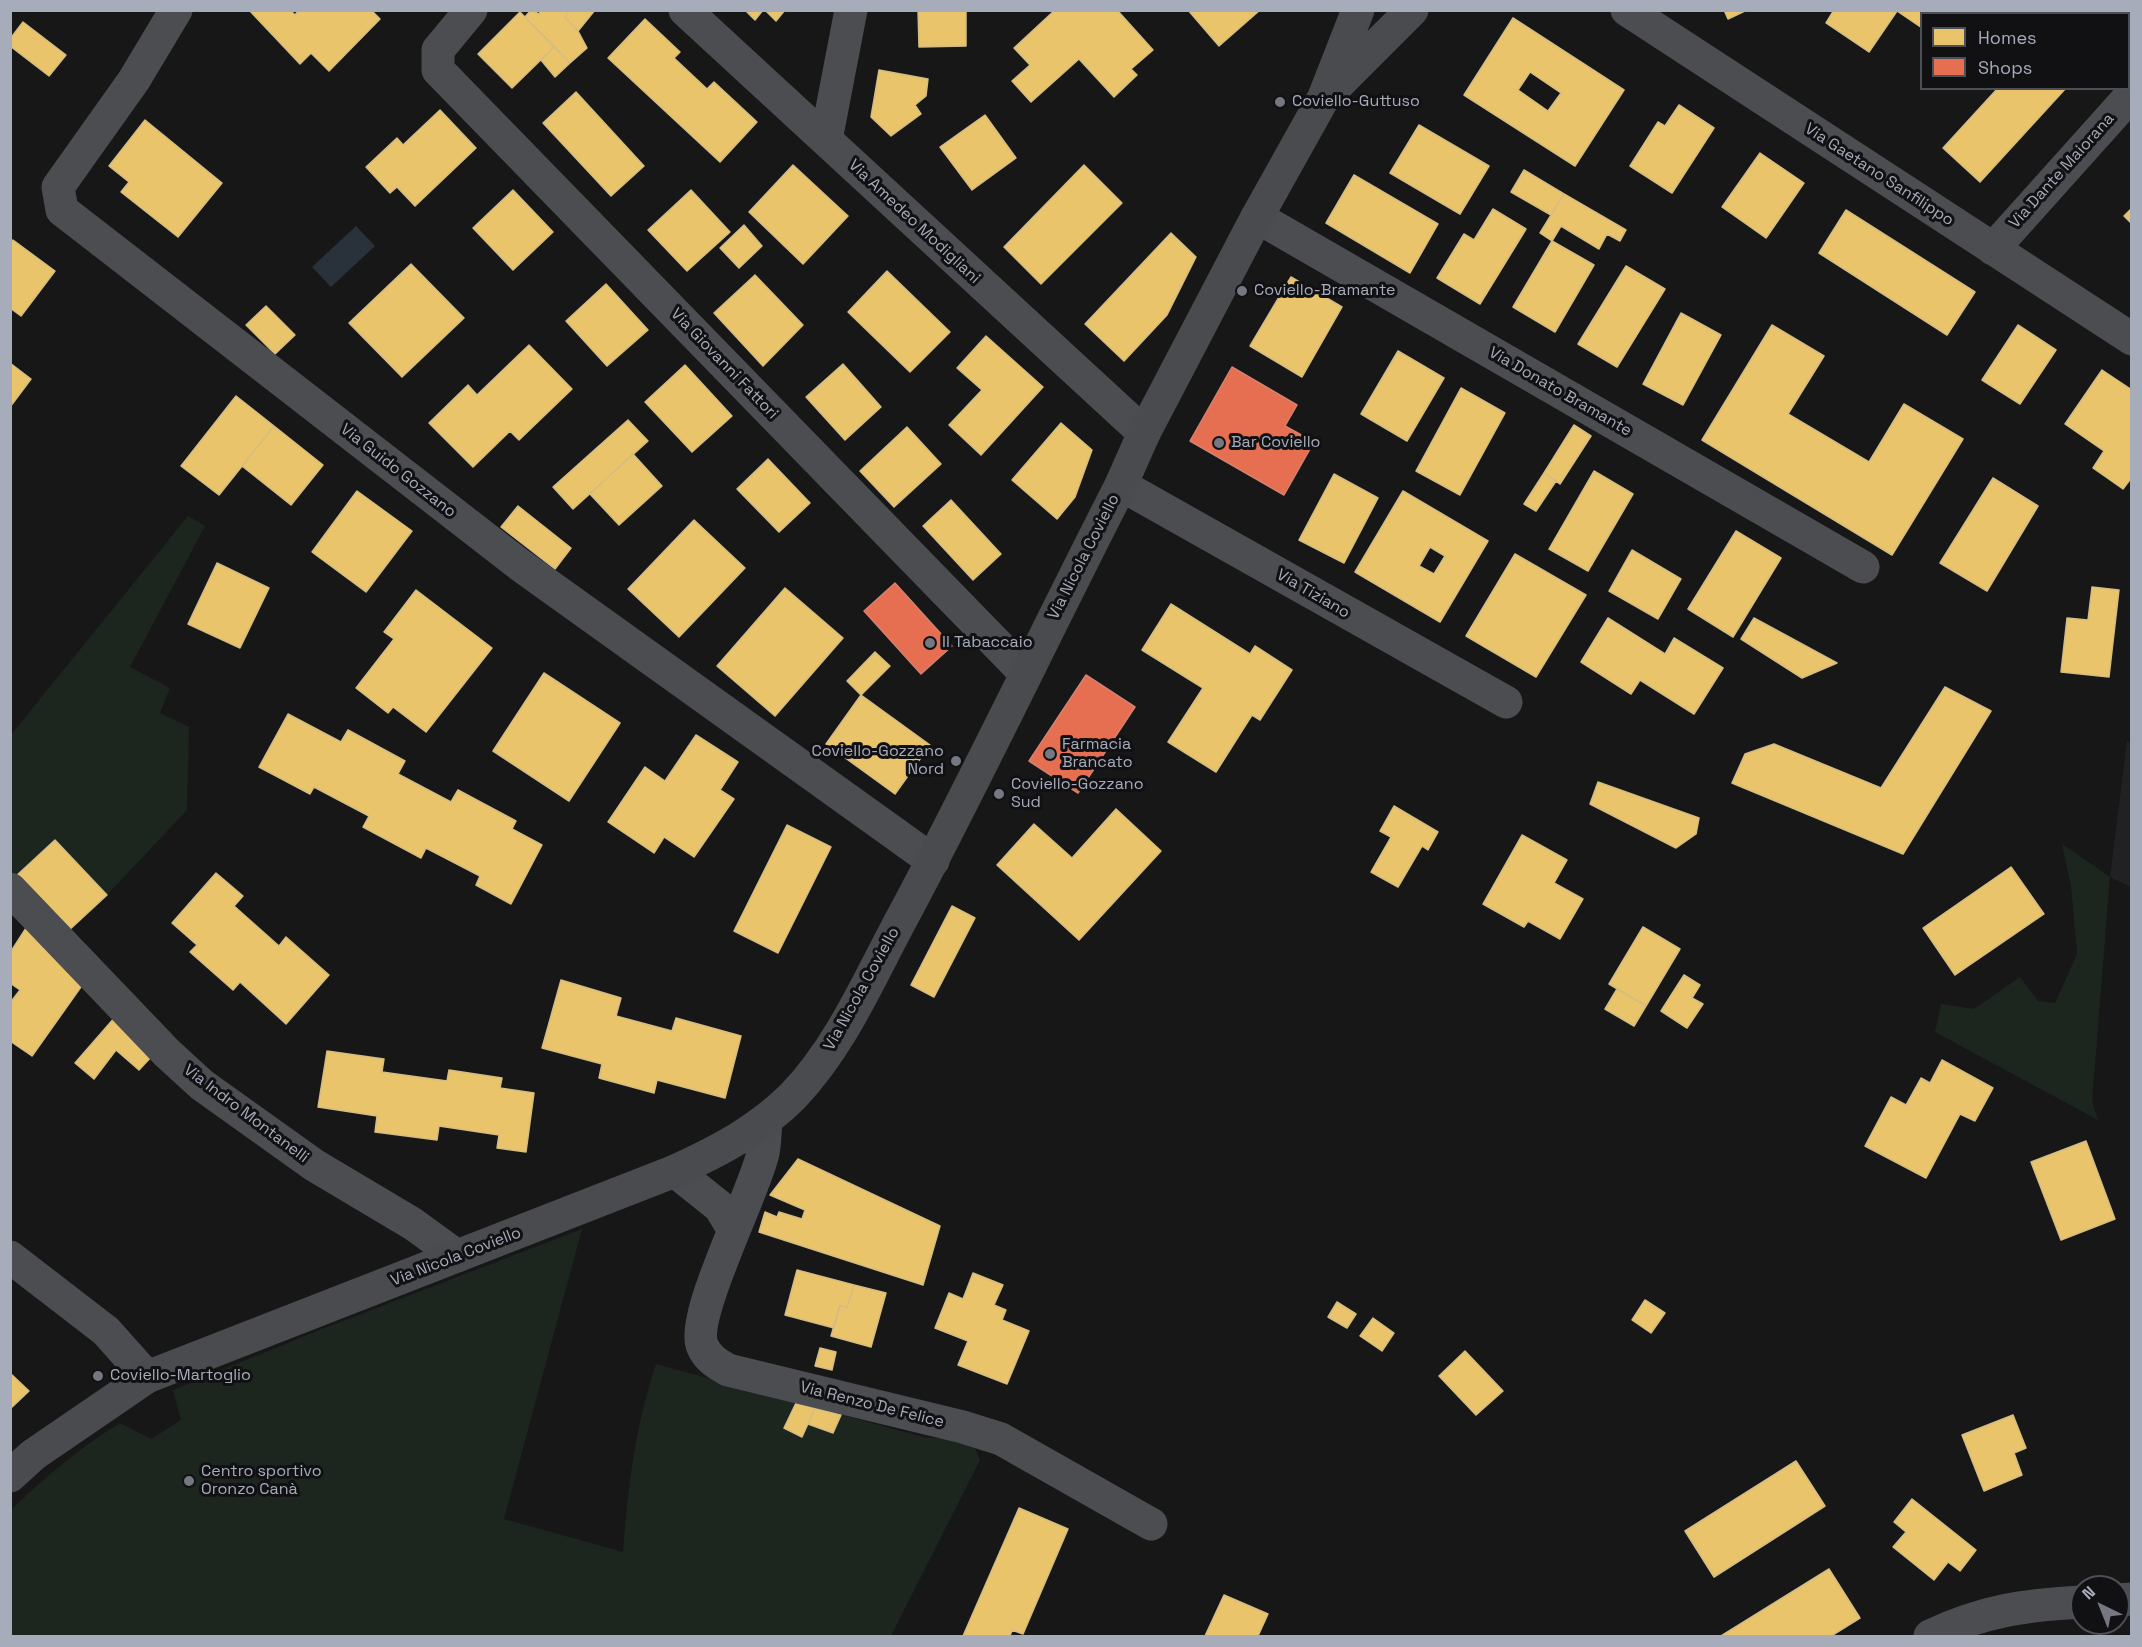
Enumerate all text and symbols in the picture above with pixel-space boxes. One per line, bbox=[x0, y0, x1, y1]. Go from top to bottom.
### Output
legend bbox=[1920, 12, 2130, 90]
text: Homes bbox=[1978, 26, 2037, 49]
text: Shops bbox=[1978, 56, 2032, 79]
place label: Coviello-Guttuso bbox=[1292, 92, 1420, 112]
marker: Coviello-Guttuso bbox=[1273, 95, 1287, 109]
street label: Via Dante Maiorana bbox=[2005, 110, 2119, 232]
street label: Via Gaetano Sanfilippo bbox=[1801, 120, 1957, 230]
street label: Via Amedeo Modigliani bbox=[844, 156, 984, 288]
place label: Coviello-Bramante bbox=[1254, 281, 1395, 301]
marker: Coviello-Bramante bbox=[1235, 284, 1249, 298]
street label: Via Giovanni Fattori bbox=[666, 305, 782, 423]
street label: Via Donato Bramante bbox=[1485, 343, 1635, 441]
street label: Via Guido Gozzano bbox=[336, 420, 460, 522]
place label: Bar Coviello bbox=[1231, 433, 1320, 453]
marker: Bar Coviello bbox=[1212, 436, 1226, 450]
street label: Via Nicola Coviello bbox=[1044, 491, 1124, 623]
street label: Via Tiziano bbox=[1273, 565, 1353, 623]
place label: Il Tabaccaio bbox=[942, 633, 1033, 653]
marker: Il Tabaccaio bbox=[923, 636, 937, 650]
place label: Farmacia Brancato bbox=[1062, 735, 1133, 773]
place label: Coviello-Gozzano Nord bbox=[811, 742, 944, 780]
marker: Farmacia Brancato bbox=[1043, 747, 1057, 761]
marker: Coviello-Gozzano Nord bbox=[949, 754, 963, 768]
place label: Coviello-Gozzano Sud bbox=[1011, 775, 1144, 813]
marker: Coviello-Gozzano Sud bbox=[992, 787, 1006, 801]
street label: Via Nicola Coviello bbox=[820, 924, 904, 1054]
street label: Via Indro Montanelli bbox=[180, 1061, 312, 1167]
street label: Via Nicola Coviello bbox=[388, 1223, 524, 1291]
place label: Coviello-Martoglio bbox=[110, 1366, 251, 1386]
marker: Coviello-Martoglio bbox=[91, 1369, 105, 1383]
street label: Via Renzo De Felice bbox=[798, 1378, 946, 1432]
place label: Centro sportivo Oronzo Canà bbox=[201, 1462, 322, 1500]
marker: Centro sportivo Oronzo Canà bbox=[182, 1474, 196, 1488]
north arrow bbox=[2070, 1575, 2130, 1635]
text: N bbox=[2078, 1582, 2100, 1604]

